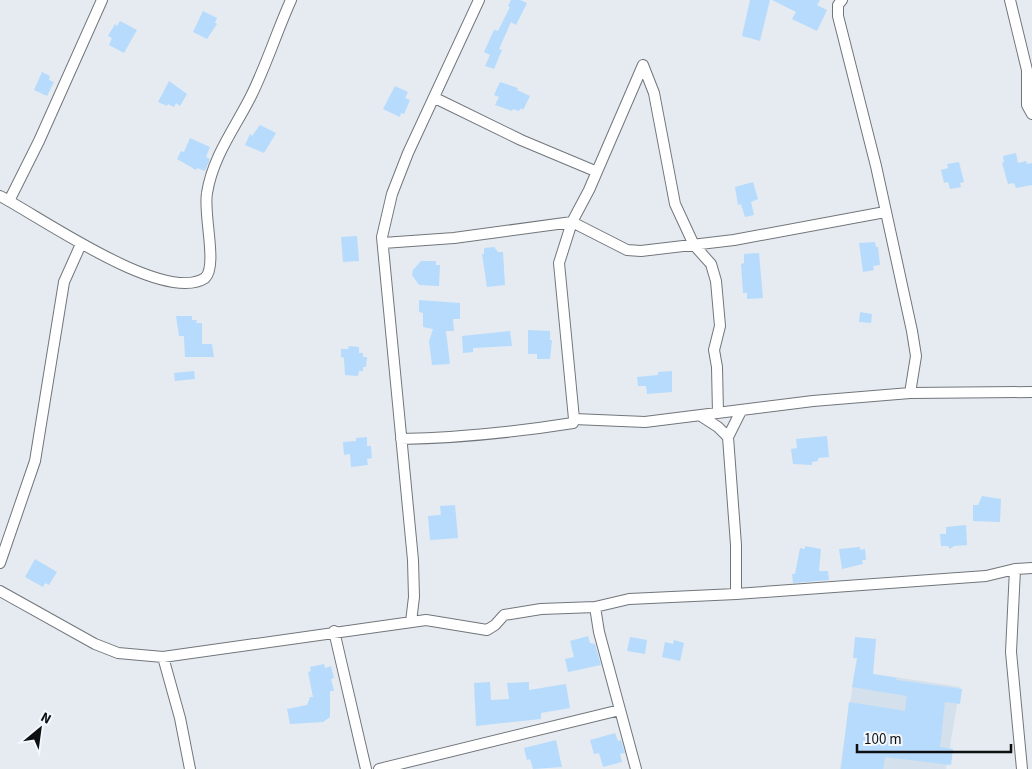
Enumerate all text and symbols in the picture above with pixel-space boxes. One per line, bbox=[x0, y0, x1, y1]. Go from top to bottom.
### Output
north arrow bbox=[15, 704, 65, 754]
text: N bbox=[37, 708, 55, 730]
scale bar bbox=[857, 722, 1011, 754]
text: 100 m bbox=[864, 729, 902, 750]

